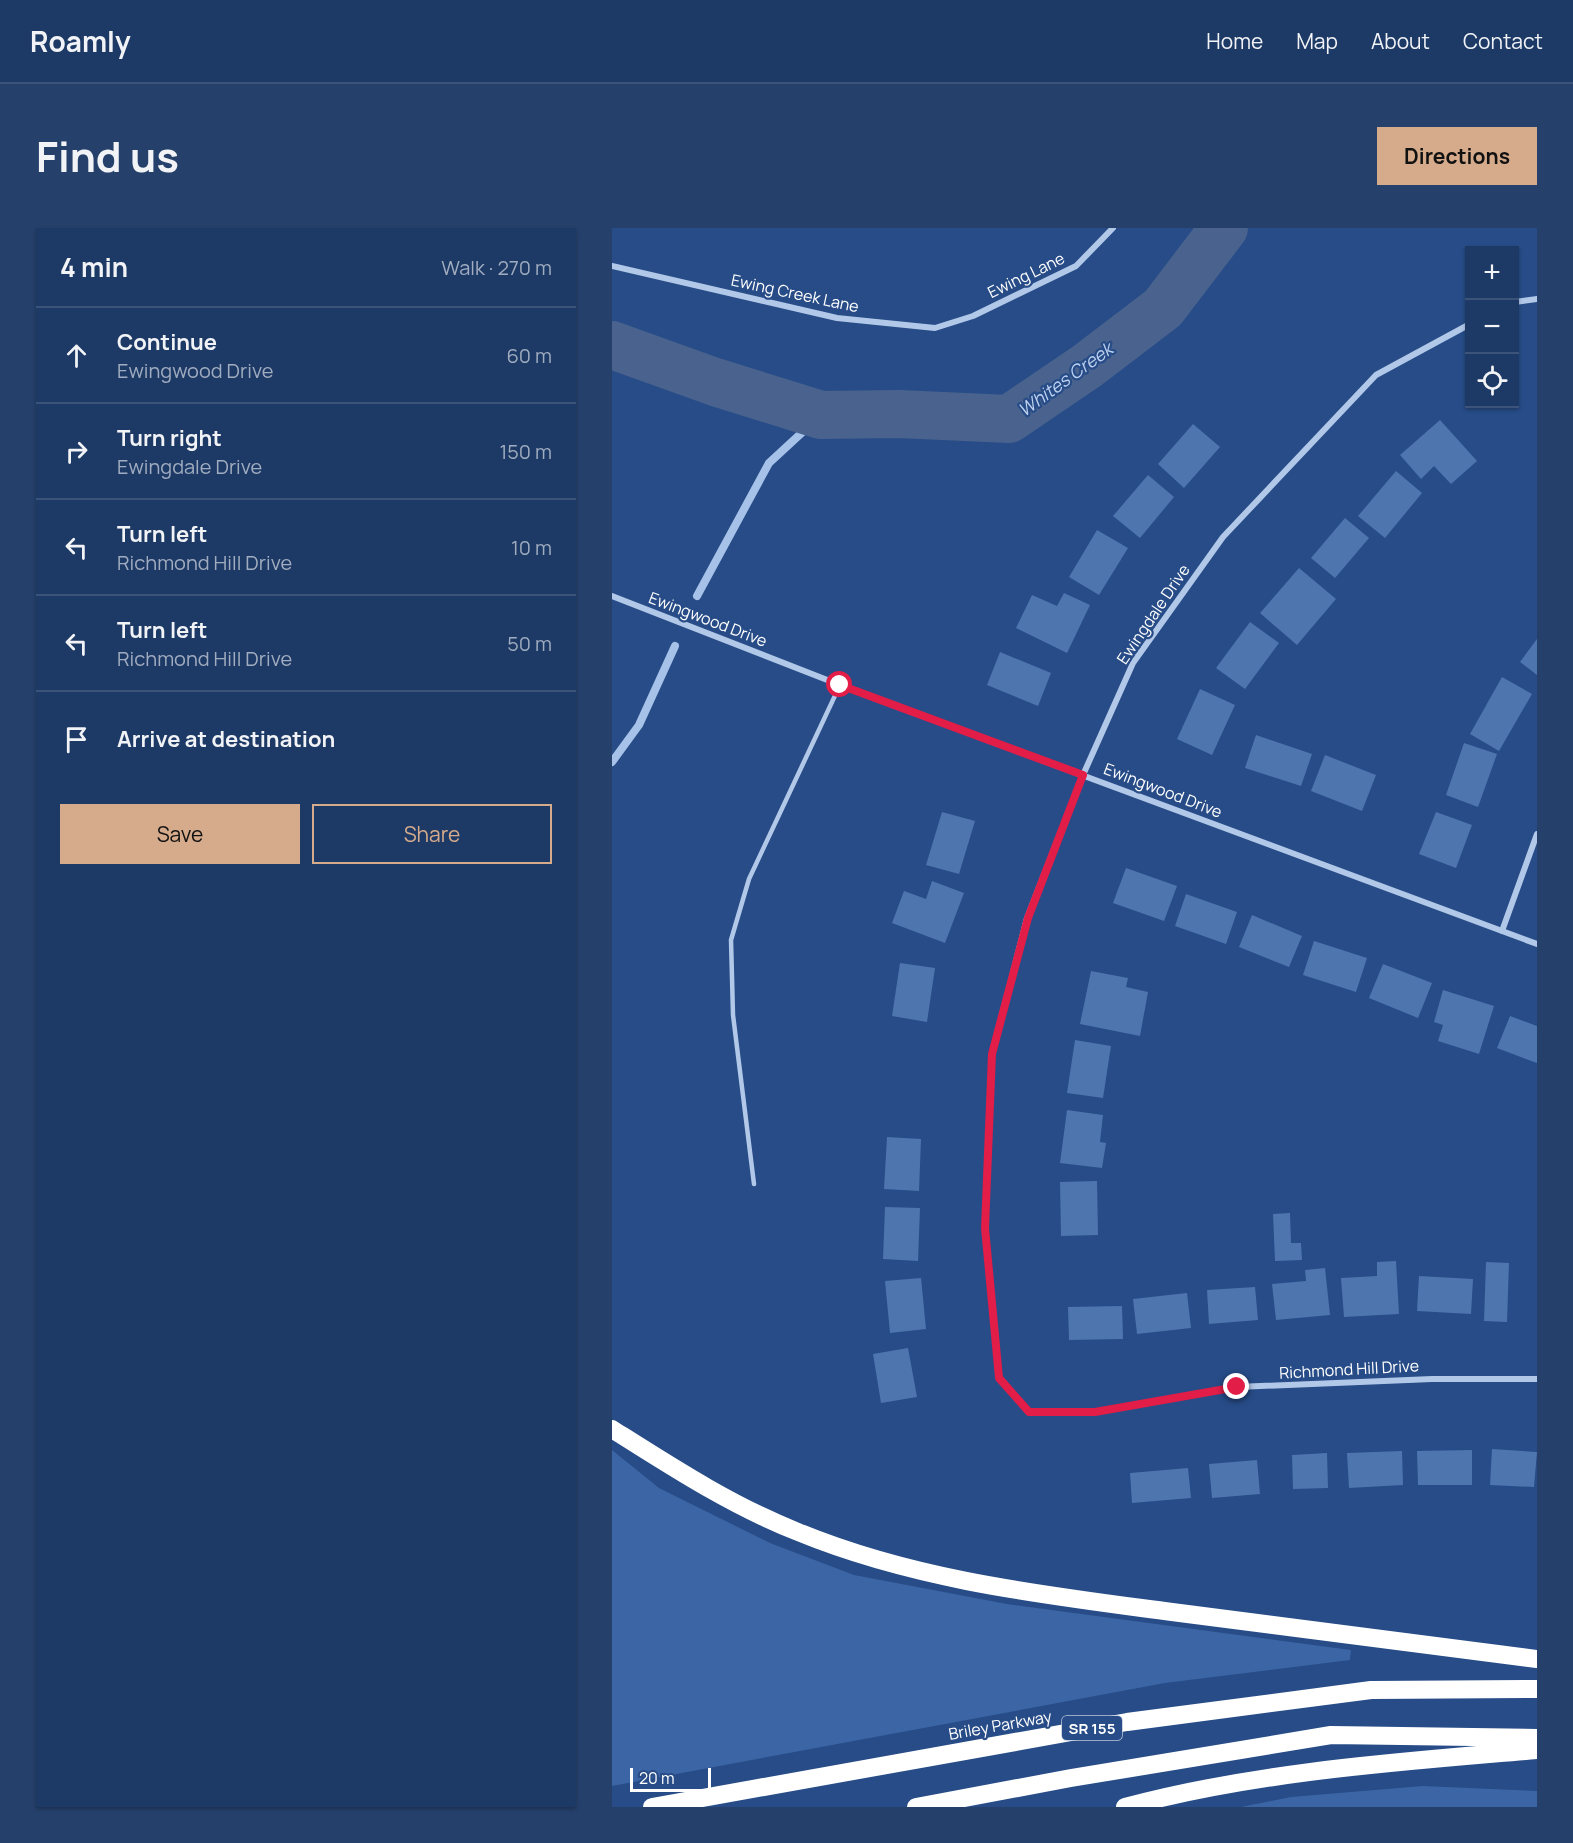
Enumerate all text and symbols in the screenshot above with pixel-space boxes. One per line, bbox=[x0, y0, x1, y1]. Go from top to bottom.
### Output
text: Roamly bbox=[30, 22, 131, 60]
text: Home bbox=[1206, 27, 1263, 55]
text: Map bbox=[1296, 27, 1338, 55]
text: About bbox=[1371, 27, 1430, 55]
text: Contact bbox=[1463, 27, 1543, 55]
text: Find us bbox=[36, 127, 179, 185]
button: Directions bbox=[1377, 127, 1537, 185]
map controls bbox=[1465, 246, 1519, 408]
button: + bbox=[1465, 246, 1519, 300]
street label: Ewing Lane bbox=[984, 247, 1068, 303]
text: 4 min bbox=[60, 249, 128, 285]
text: Walk · 270 m bbox=[441, 254, 552, 281]
street label: Ewing Creek Lane bbox=[729, 269, 861, 317]
button: − bbox=[1465, 300, 1519, 354]
text: Continue bbox=[117, 327, 217, 357]
water label: Whites Creek bbox=[1013, 335, 1120, 421]
icon: ahead bbox=[60, 339, 93, 372]
text: 60 m bbox=[506, 342, 552, 369]
button: locate bbox=[1465, 354, 1519, 408]
text: Ewingwood Drive bbox=[117, 357, 273, 384]
text: Turn right bbox=[117, 423, 222, 453]
icon: right bbox=[60, 435, 93, 468]
text: 150 m bbox=[499, 438, 552, 465]
text: Ewingdale Drive bbox=[117, 453, 262, 480]
text: Turn left bbox=[117, 519, 207, 549]
icon: left bbox=[60, 531, 93, 564]
text: 10 m bbox=[511, 534, 552, 561]
text: Richmond Hill Drive bbox=[117, 549, 292, 576]
street label: Ewingdale Drive bbox=[1111, 560, 1195, 668]
street label: Ewingwood Drive bbox=[646, 586, 770, 652]
text: Turn left bbox=[117, 615, 207, 645]
icon: left bbox=[60, 627, 93, 660]
text: 50 m bbox=[507, 630, 552, 657]
text: Richmond Hill Drive bbox=[117, 645, 292, 672]
route start bbox=[826, 671, 852, 697]
icon: arrive bbox=[60, 723, 93, 756]
text: Arrive at destination bbox=[117, 724, 335, 754]
street label: Ewingwood Drive bbox=[1101, 757, 1225, 823]
button: Save bbox=[60, 804, 300, 864]
button: Share bbox=[312, 804, 552, 864]
street label: Richmond Hill Drive bbox=[1278, 1354, 1420, 1384]
route end bbox=[1223, 1373, 1249, 1399]
street label: Briley Parkway bbox=[947, 1705, 1054, 1745]
road number: SR 155 bbox=[1062, 1716, 1122, 1740]
scale bar bbox=[630, 1765, 711, 1792]
text: 20 m bbox=[639, 1767, 675, 1789]

